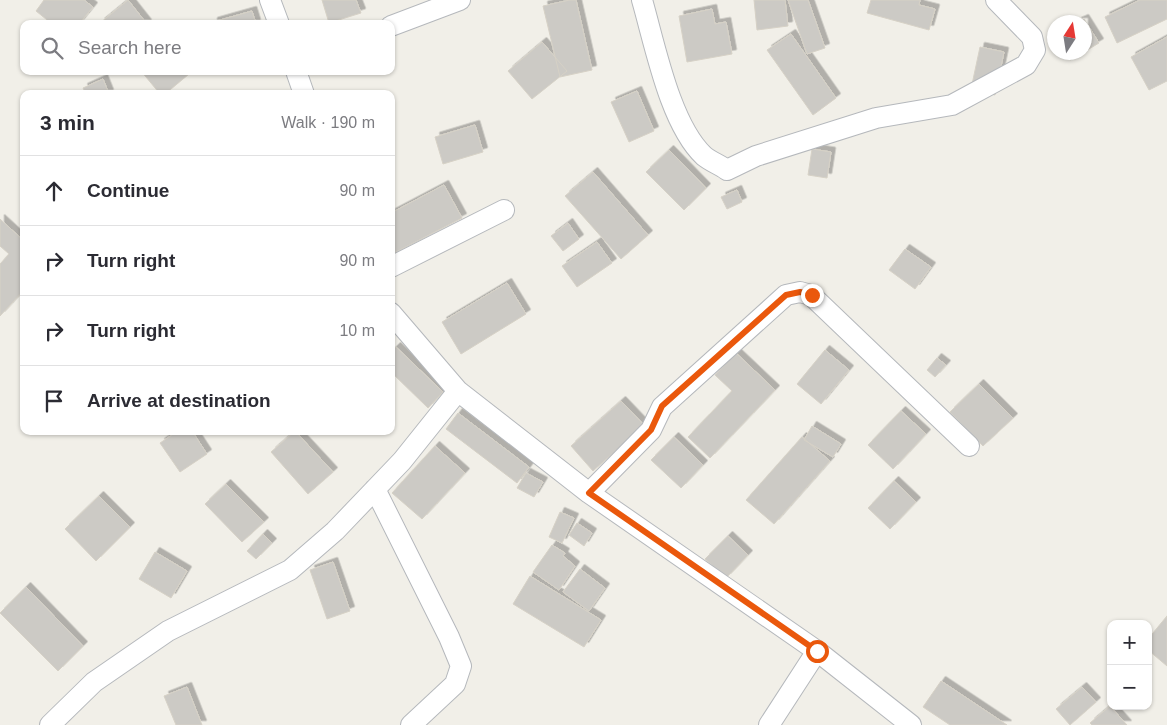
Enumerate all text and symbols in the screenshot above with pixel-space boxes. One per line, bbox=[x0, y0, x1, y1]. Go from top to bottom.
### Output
north arrow bbox=[1047, 15, 1092, 60]
search box bbox=[20, 20, 395, 75]
icon: search bbox=[38, 34, 66, 62]
text: Search here bbox=[78, 37, 182, 58]
text: 3 min bbox=[40, 111, 95, 134]
text: Walk · 190 m bbox=[281, 114, 375, 131]
icon: ahead bbox=[40, 177, 68, 205]
text: Continue bbox=[87, 180, 169, 201]
text: 90 m bbox=[339, 182, 375, 199]
icon: right bbox=[40, 247, 68, 275]
text: Turn right bbox=[87, 250, 175, 271]
text: 90 m bbox=[339, 252, 375, 269]
route end bbox=[801, 284, 824, 307]
icon: right bbox=[40, 317, 68, 345]
text: Turn right bbox=[87, 320, 175, 341]
text: 10 m bbox=[339, 322, 375, 339]
icon: arrive bbox=[40, 387, 68, 415]
text: Arrive at destination bbox=[87, 390, 271, 411]
map controls bbox=[1107, 620, 1152, 710]
button: + bbox=[1107, 620, 1152, 665]
route start bbox=[806, 640, 829, 663]
button: − bbox=[1107, 665, 1152, 710]

